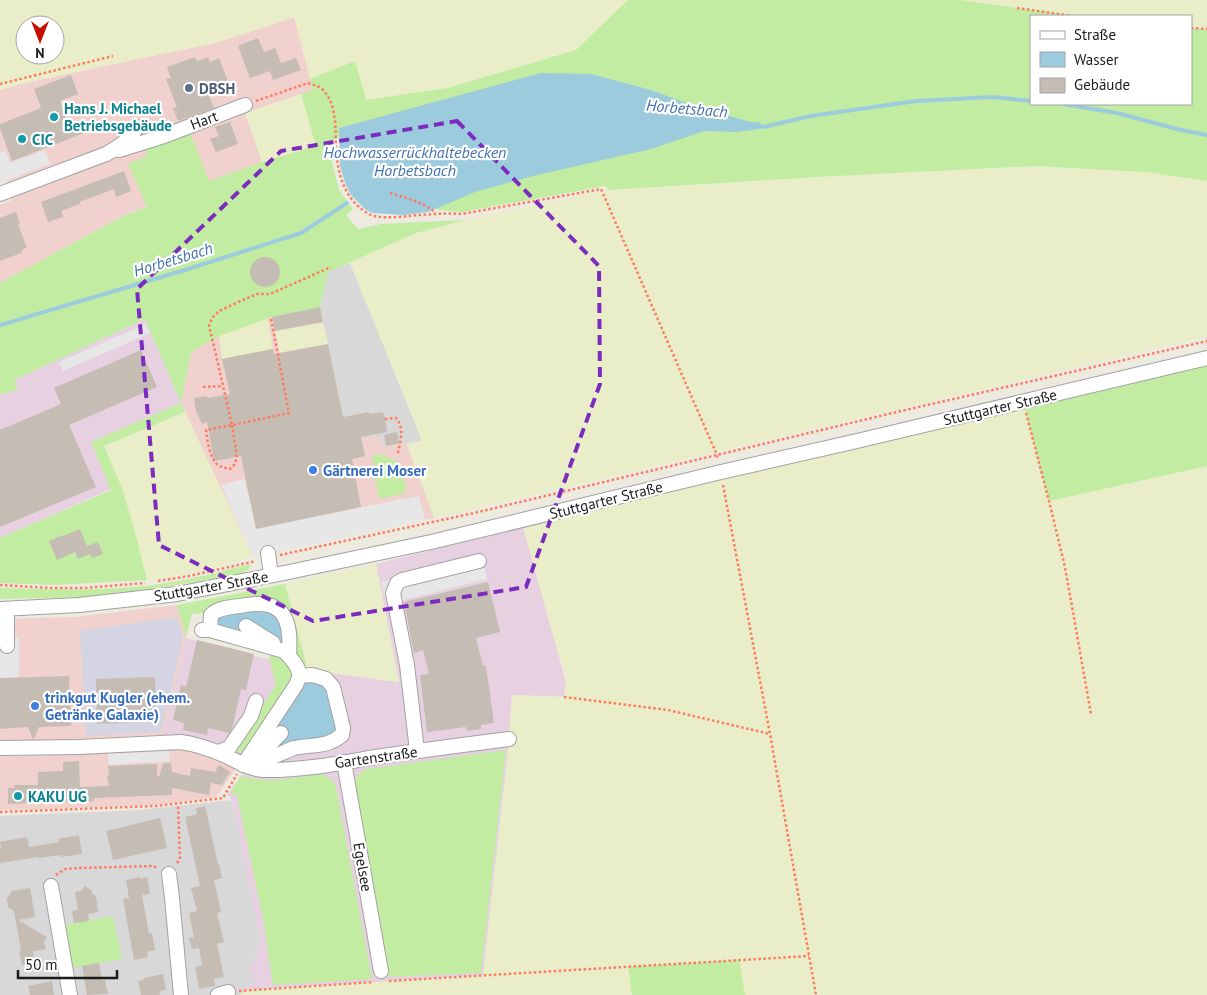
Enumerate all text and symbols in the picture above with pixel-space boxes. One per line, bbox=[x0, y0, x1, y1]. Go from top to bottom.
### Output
north arrow bbox=[15, 15, 65, 65]
legend bbox=[1030, 15, 1192, 105]
text: Straße bbox=[1074, 25, 1116, 44]
text: N bbox=[35, 44, 45, 62]
text: Wasser bbox=[1074, 50, 1119, 69]
text: Gebäude bbox=[1074, 75, 1130, 94]
place label: DBSH bbox=[199, 79, 235, 98]
marker: DBSH bbox=[183, 82, 195, 94]
water label: Horbetsbach bbox=[645, 94, 729, 122]
place label: Hans J. Michael Betriebsgebäude bbox=[64, 99, 172, 135]
street label: Hart bbox=[187, 106, 221, 134]
marker: Hans J. Michael Betriebsgebäude bbox=[48, 111, 60, 123]
place label: CIC bbox=[32, 130, 54, 149]
marker: CIC bbox=[16, 133, 28, 145]
water label: Hochwasserrückhaltebecken Horbetsbach bbox=[324, 142, 506, 180]
water label: Horbetsbach bbox=[131, 237, 215, 281]
street label: Stuttgarter Straße bbox=[941, 385, 1059, 429]
place label: Gärtnerei Moser bbox=[323, 461, 427, 480]
marker: Gärtnerei Moser bbox=[307, 464, 319, 476]
street label: Stuttgarter Straße bbox=[547, 477, 665, 523]
street label: Stuttgarter Straße bbox=[152, 567, 270, 605]
place label: trinkgut Kugler (ehem. Getränke Galaxie) bbox=[45, 688, 190, 724]
marker: trinkgut Kugler (ehem. Getränke Galaxie) bbox=[29, 700, 41, 712]
street label: Gartenstraße bbox=[333, 742, 419, 772]
place label: KAKU UG bbox=[28, 787, 87, 806]
marker: KAKU UG bbox=[12, 790, 24, 802]
street label: Egelsee bbox=[349, 841, 377, 893]
scale bar bbox=[18, 948, 116, 980]
text: 50 m bbox=[25, 955, 58, 974]

